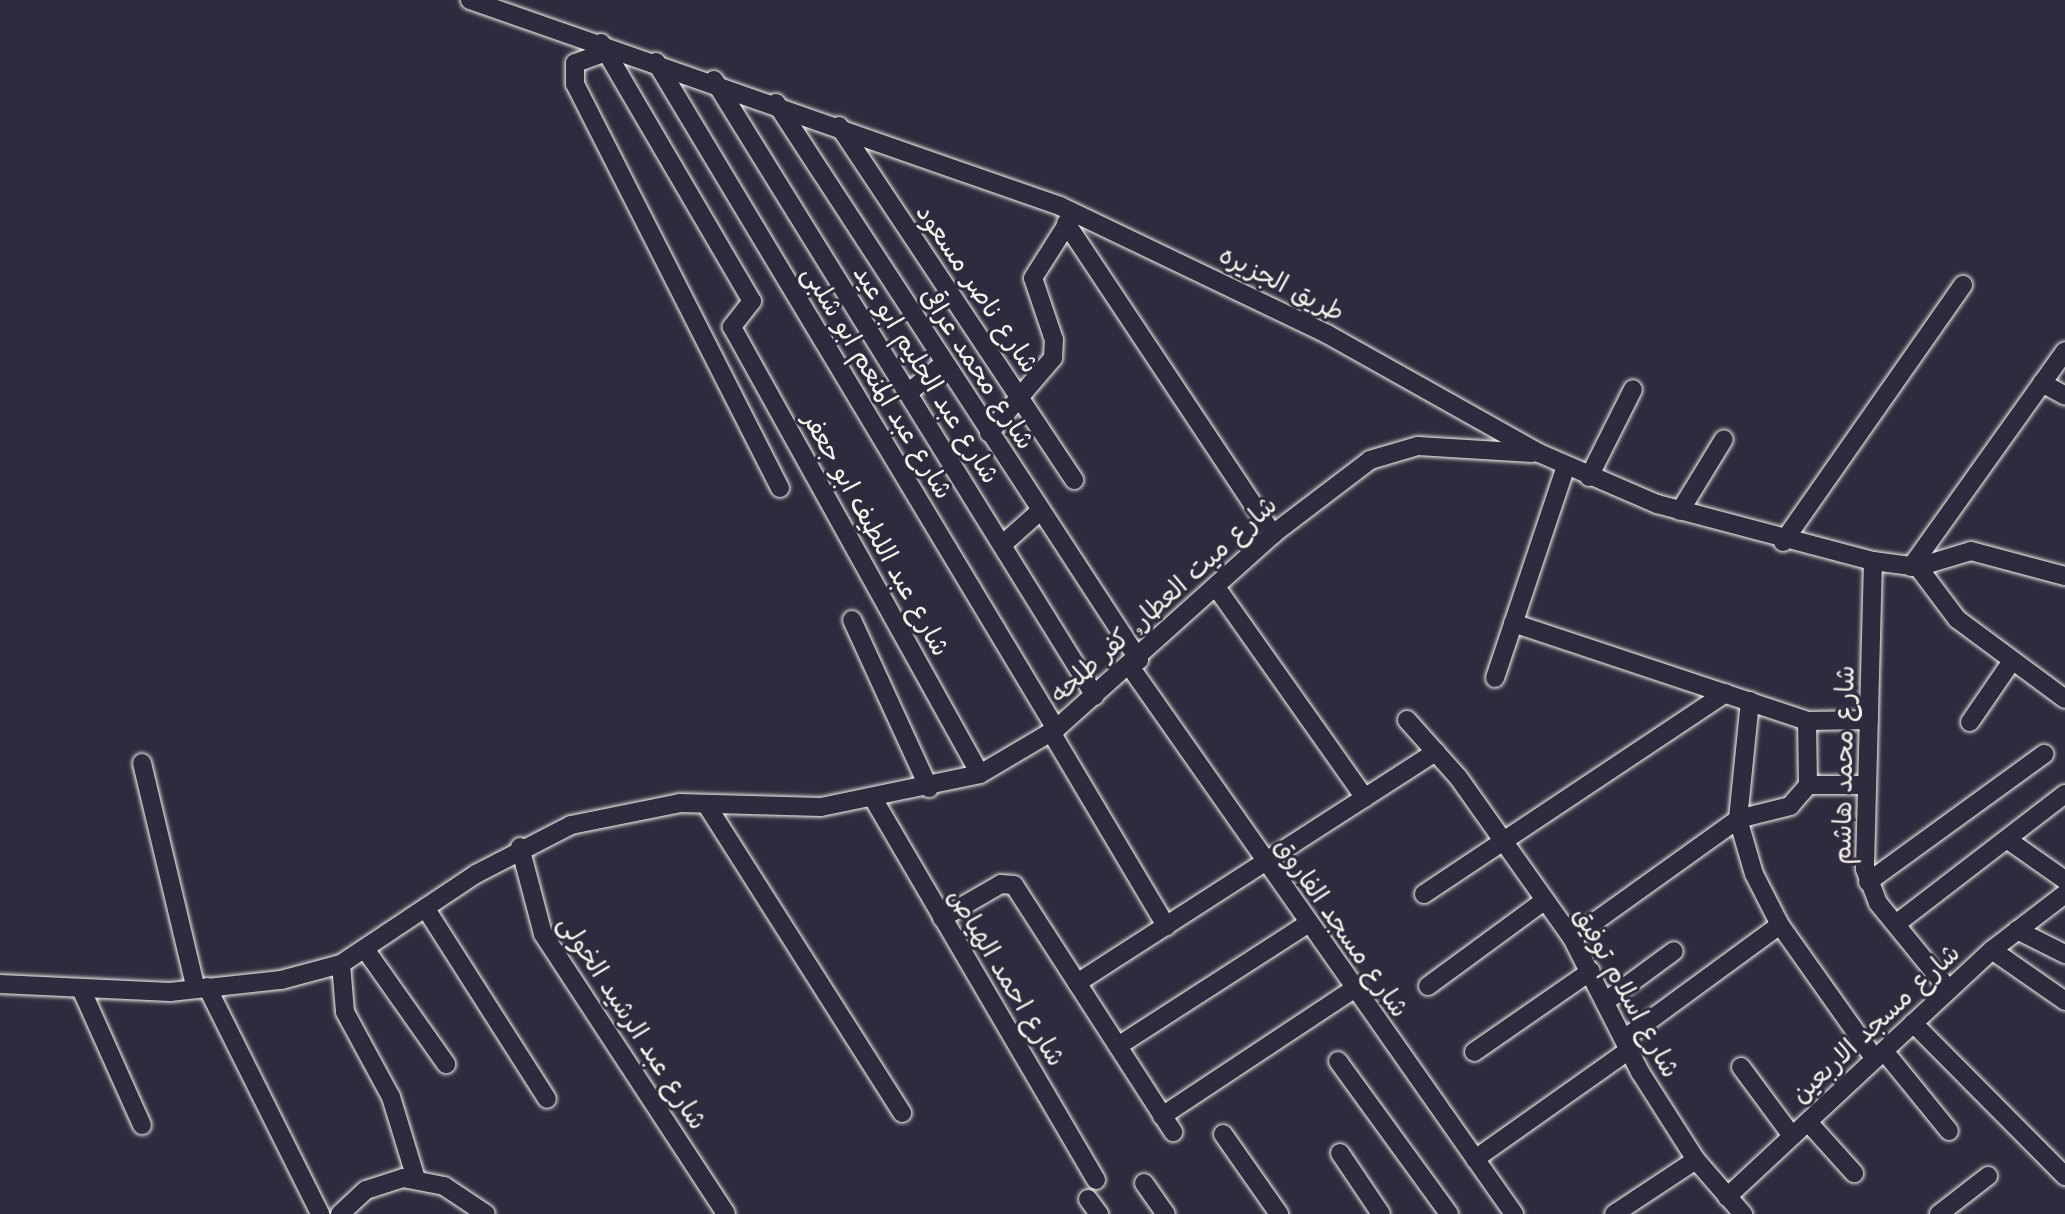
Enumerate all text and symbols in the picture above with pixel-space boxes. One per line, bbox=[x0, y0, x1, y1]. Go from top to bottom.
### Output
street label: شارع ناصر مسعود bbox=[910, 198, 1046, 378]
street label: طريق الجزيره bbox=[1214, 238, 1350, 328]
street label: شارع عبد الحليم ابو عيد bbox=[847, 259, 1007, 489]
street label: شارع عبد المنعم ابو شلبى bbox=[796, 260, 960, 504]
street label: شارع محمد عراقى bbox=[914, 281, 1042, 455]
street label: شارع عبد اللطيف ابو جعفر bbox=[797, 407, 957, 661]
street label: شارع ميت العطار, كفر طلحه bbox=[1043, 489, 1283, 709]
street label: شارع محمد هاشم bbox=[1826, 665, 1860, 865]
street label: شارع مسجد الفاروق bbox=[1268, 831, 1416, 1023]
street label: شارع احمد الهياص bbox=[942, 882, 1072, 1072]
street label: شارع اسلام توفيق bbox=[1567, 901, 1687, 1083]
street label: شارع عبد الرشيد الخولى bbox=[552, 909, 714, 1135]
street label: شارع مسجد الاربعين bbox=[1784, 937, 1966, 1109]

